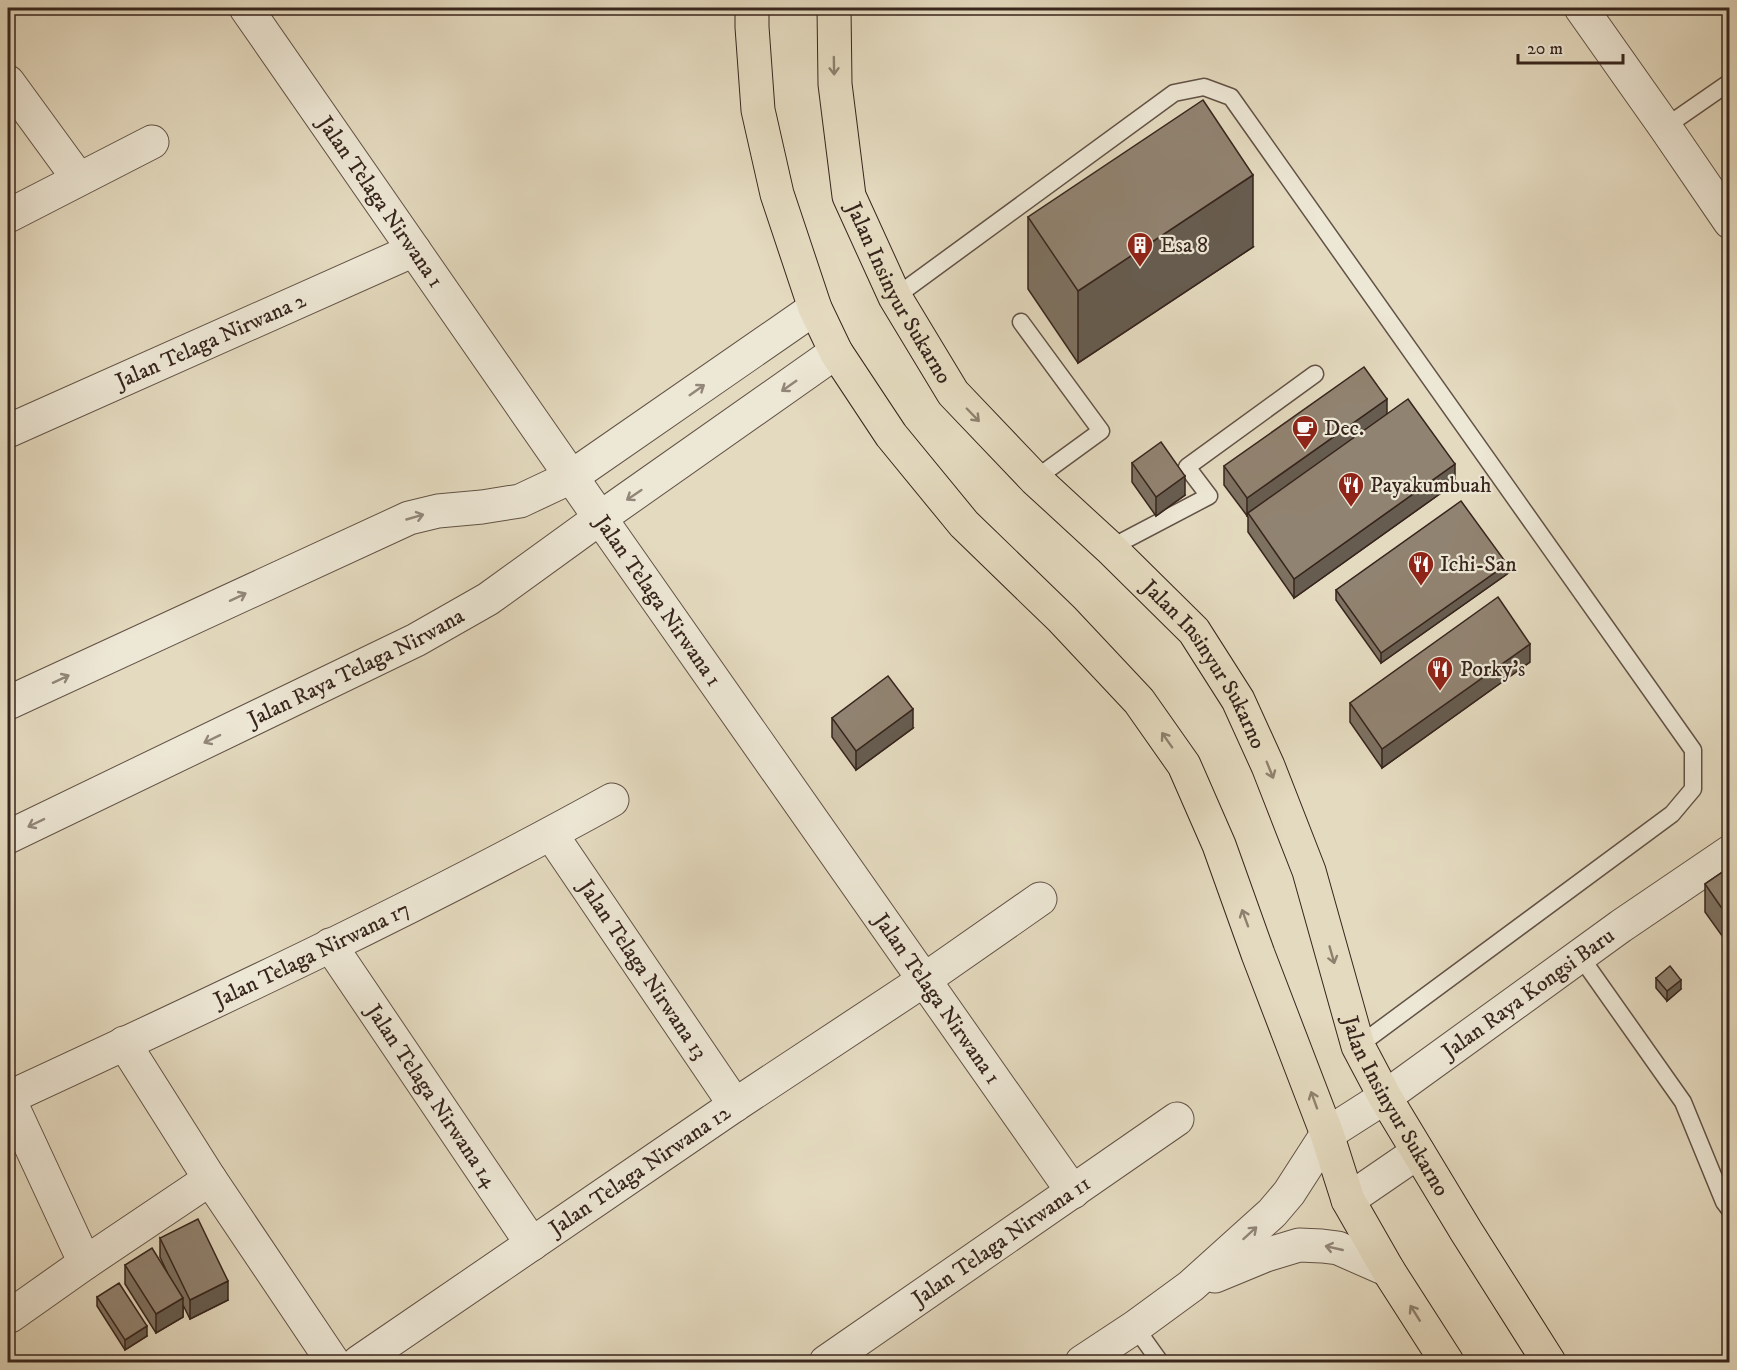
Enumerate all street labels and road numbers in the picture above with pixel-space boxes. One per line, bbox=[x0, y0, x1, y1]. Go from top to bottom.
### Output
street label: Jalan Telaga Nirwana 1 bbox=[311, 109, 449, 293]
street label: Jalan Insinyur Sukarno bbox=[839, 196, 958, 389]
street label: Jalan Telaga Nirwana 2 bbox=[110, 286, 310, 396]
street label: Jalan Telaga Nirwana 1 bbox=[588, 508, 727, 692]
street label: Jalan Insinyur Sukarno bbox=[1135, 572, 1272, 753]
street label: Jalan Raya Telaga Nirwana bbox=[241, 602, 469, 734]
street label: Jalan Telaga Nirwana 13 bbox=[572, 873, 714, 1065]
street label: Jalan Telaga Nirwana 17 bbox=[208, 895, 414, 1014]
street label: Jalan Telaga Nirwana 1 bbox=[867, 906, 1007, 1089]
street label: Jalan Raya Kongsi Baru bbox=[1435, 922, 1620, 1066]
street label: Jalan Telaga Nirwana 14 bbox=[359, 997, 504, 1194]
street label: Jalan Insinyur Sukarno bbox=[1336, 1011, 1455, 1201]
street label: Jalan Telaga Nirwana 12 bbox=[542, 1099, 736, 1243]
street label: Jalan Telaga Nirwana 11 bbox=[905, 1170, 1096, 1313]

